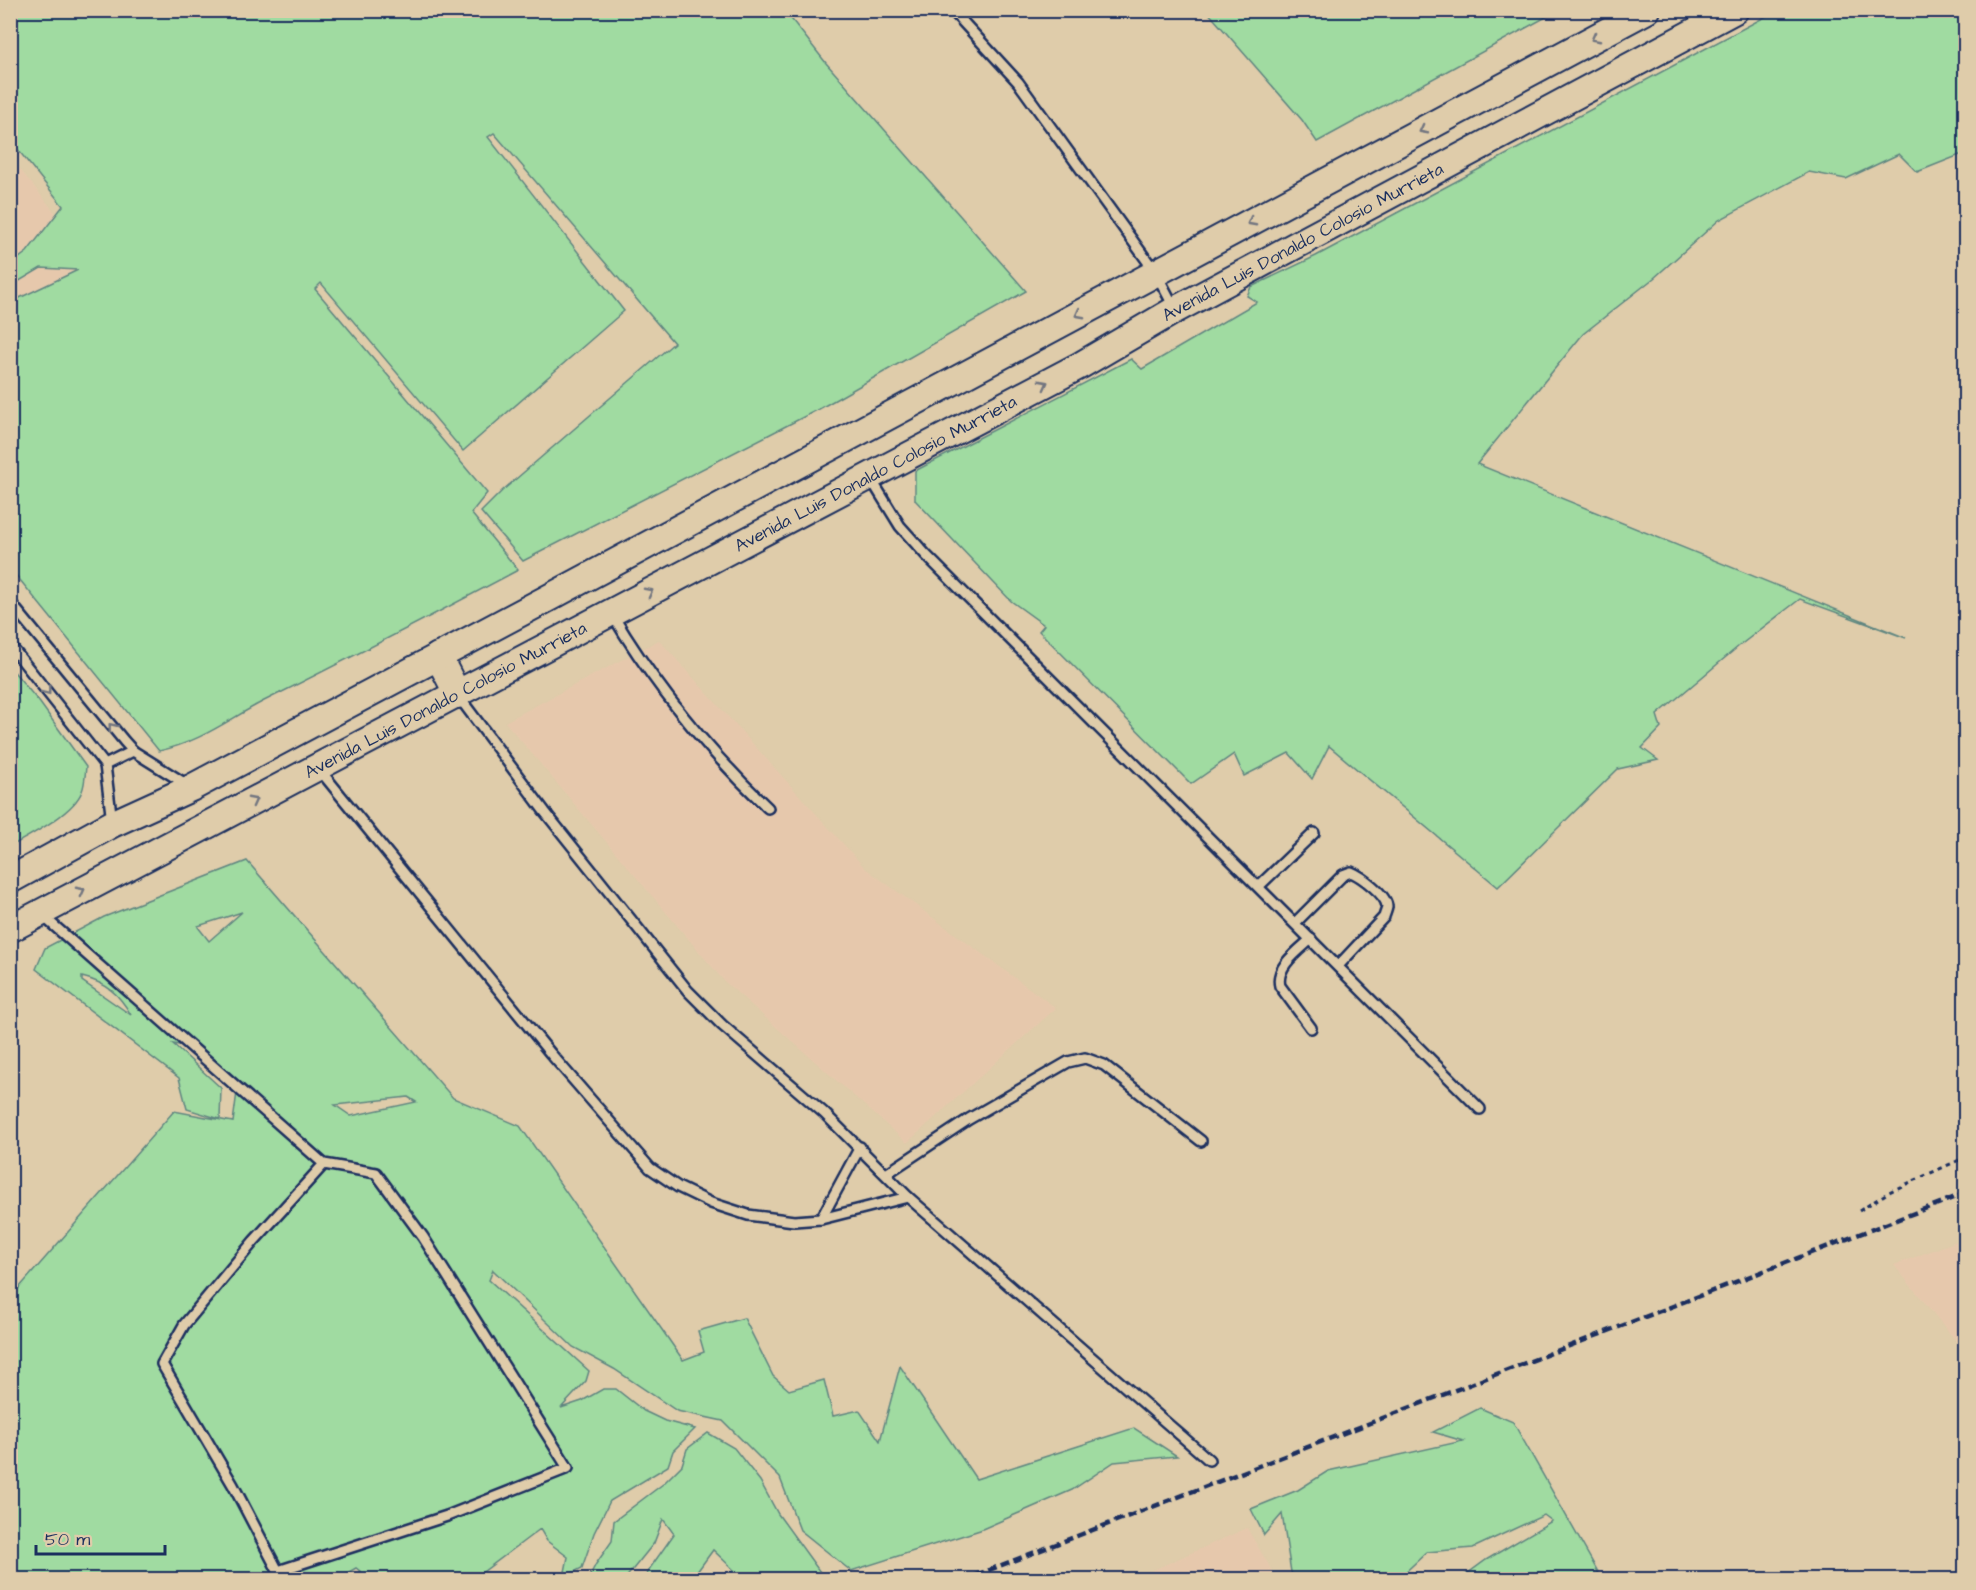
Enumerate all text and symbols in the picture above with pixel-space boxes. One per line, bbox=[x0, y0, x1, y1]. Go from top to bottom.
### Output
one-way arrow bbox=[1591, 31, 1602, 42]
one-way arrow bbox=[1419, 123, 1430, 134]
street label: Avenida Luis Donaldo Colosio Murrieta bbox=[1157, 156, 1448, 327]
one-way arrow bbox=[1247, 215, 1258, 226]
one-way arrow bbox=[1075, 307, 1086, 318]
one-way arrow bbox=[1038, 380, 1049, 391]
street label: Avenida Luis Donaldo Colosio Murrieta bbox=[730, 389, 1021, 558]
one-way arrow bbox=[642, 588, 653, 599]
street label: Avenida Luis Donaldo Colosio Murrieta bbox=[300, 615, 591, 784]
one-way arrow bbox=[39, 684, 50, 695]
one-way arrow bbox=[108, 723, 119, 734]
one-way arrow bbox=[247, 797, 258, 808]
one-way arrow bbox=[74, 887, 85, 899]
scale bar bbox=[36, 1518, 165, 1556]
text: 50 m bbox=[45, 1527, 90, 1552]

